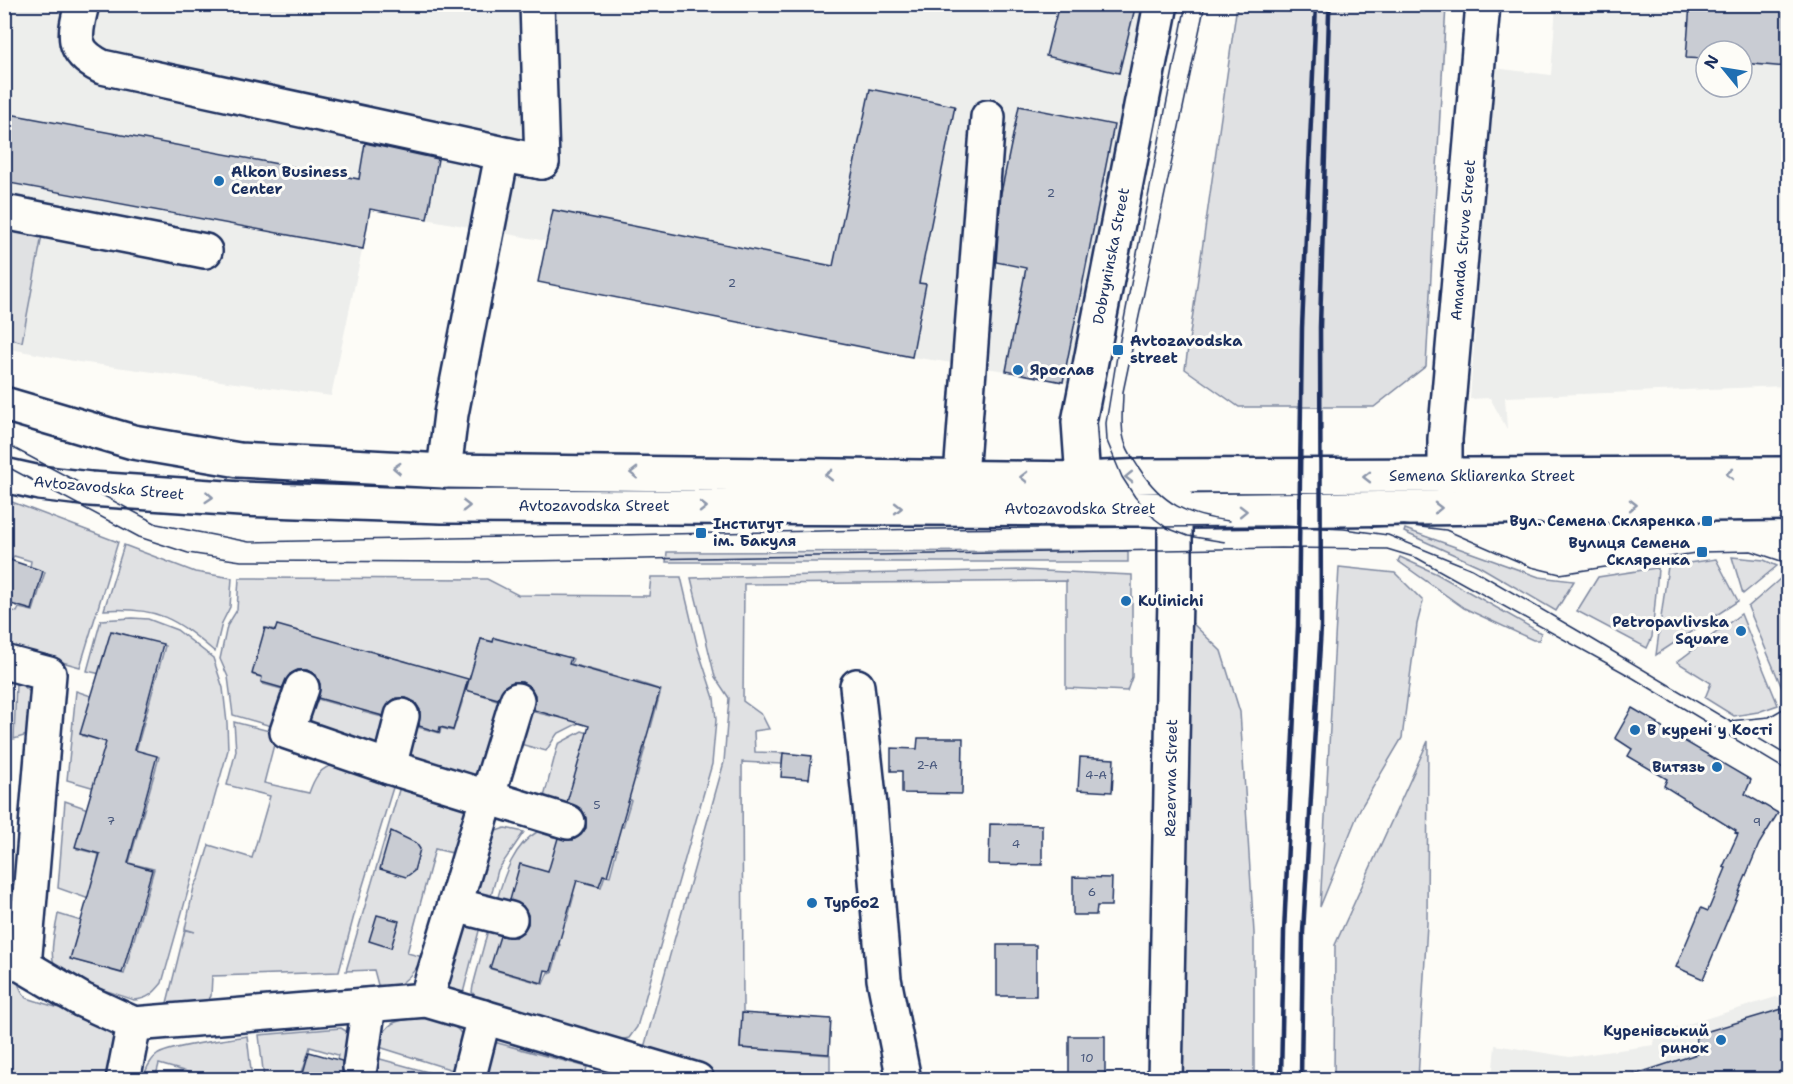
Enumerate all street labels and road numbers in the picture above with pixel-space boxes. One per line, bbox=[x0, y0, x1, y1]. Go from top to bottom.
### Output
street label: Amanda Struve Street bbox=[1446, 159, 1480, 321]
street label: Dobryninska Street bbox=[1088, 186, 1134, 326]
street label: Semena Skliarenka Street bbox=[1389, 466, 1575, 486]
street label: Avtozavodska Street bbox=[33, 471, 185, 505]
street label: Avtozavodska Street bbox=[518, 496, 670, 516]
street label: Avtozavodska Street bbox=[1004, 499, 1156, 519]
street label: Rezervna Street bbox=[1160, 719, 1182, 837]

